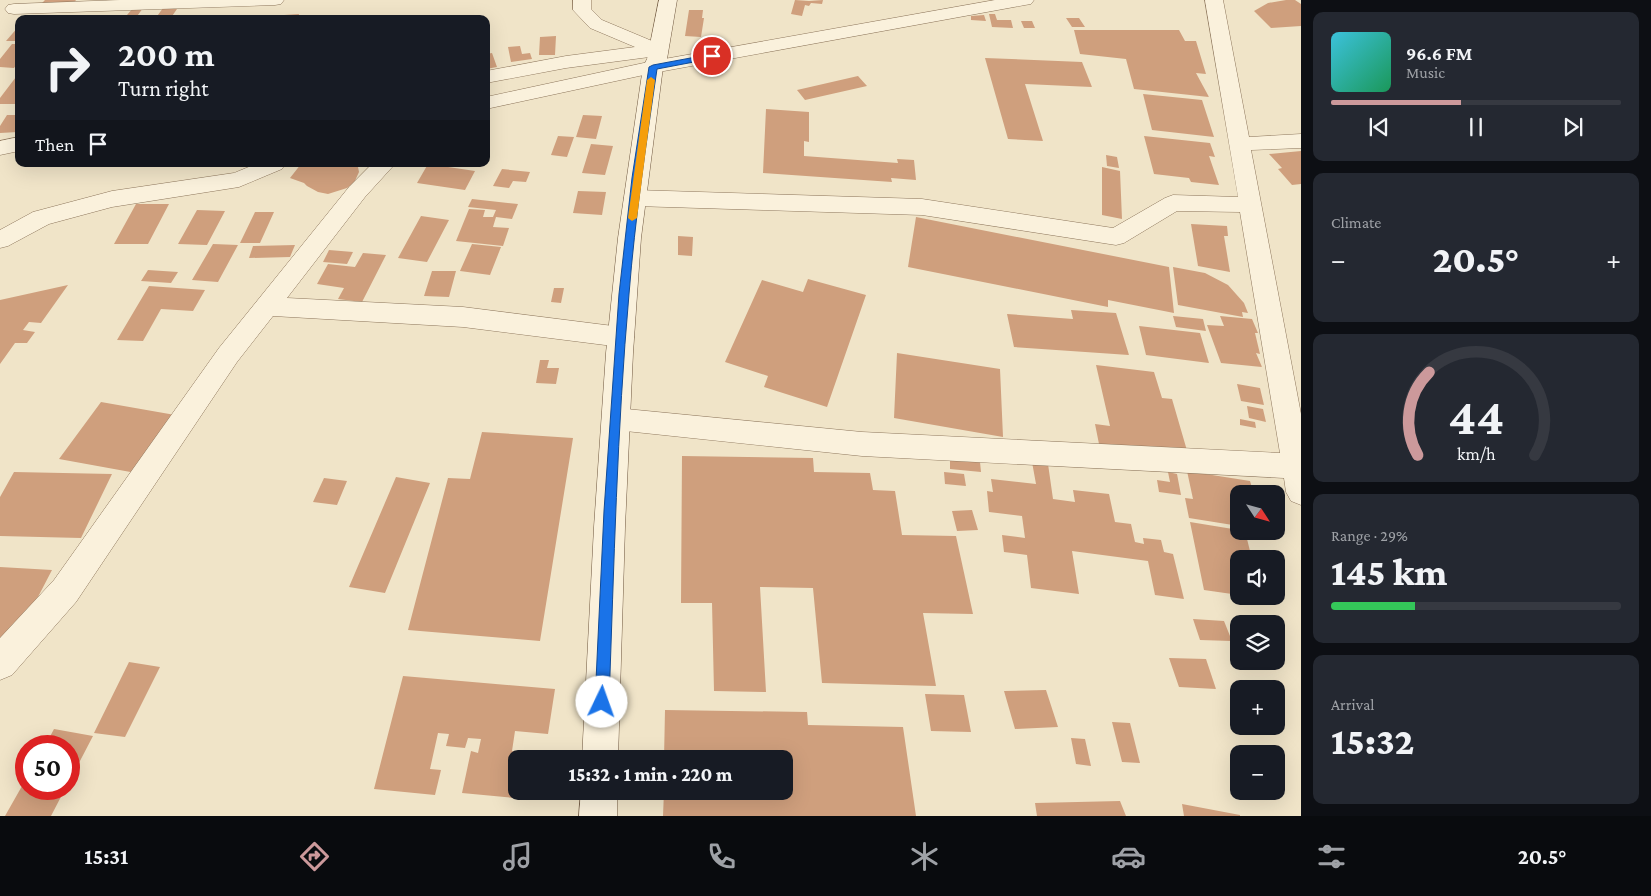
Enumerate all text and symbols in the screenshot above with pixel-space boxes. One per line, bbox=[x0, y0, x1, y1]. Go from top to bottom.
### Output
icon: right bbox=[35, 35, 100, 100]
text: 200 m bbox=[118, 35, 215, 74]
pin bbox=[691, 35, 733, 77]
icon: arrive bbox=[698, 42, 726, 70]
text: 96.6 FM bbox=[1406, 43, 1472, 64]
text: Music bbox=[1406, 64, 1445, 81]
text: Turn right bbox=[118, 76, 209, 101]
icon: previous bbox=[1365, 113, 1393, 141]
icon: pause bbox=[1462, 113, 1490, 141]
icon: next bbox=[1559, 113, 1587, 141]
icon: arrive bbox=[84, 130, 112, 158]
text: Then bbox=[35, 134, 74, 155]
text: Climate bbox=[1331, 214, 1381, 231]
text: 20.5° bbox=[1432, 238, 1520, 280]
text: − bbox=[1331, 244, 1346, 275]
text: + bbox=[1606, 244, 1621, 275]
text: 44 bbox=[1448, 387, 1504, 445]
text: km/h bbox=[1457, 444, 1496, 464]
north arrow bbox=[1230, 485, 1285, 540]
map controls bbox=[1230, 485, 1285, 800]
text: Range · 29% bbox=[1331, 527, 1408, 544]
button: sound bbox=[1230, 550, 1285, 605]
text: 145 km bbox=[1331, 551, 1447, 593]
button: layers bbox=[1230, 615, 1285, 670]
position arrow bbox=[575, 675, 627, 727]
button: + bbox=[1230, 680, 1285, 735]
text: Arrival bbox=[1331, 696, 1375, 713]
text: 15:32 bbox=[1331, 720, 1414, 762]
speed limit sign: 50 bbox=[15, 735, 80, 800]
button: − bbox=[1230, 745, 1285, 800]
text: 15:32 · 1 min · 220 m bbox=[569, 764, 733, 785]
icon: directions bbox=[297, 839, 332, 874]
icon: music bbox=[500, 839, 535, 874]
icon: phone bbox=[704, 839, 739, 874]
icon: climate bbox=[907, 839, 942, 874]
icon: car bbox=[1111, 839, 1146, 874]
icon: filters bbox=[1314, 839, 1349, 874]
text: 15:31 bbox=[84, 844, 128, 869]
text: 20.5° bbox=[1518, 844, 1567, 869]

